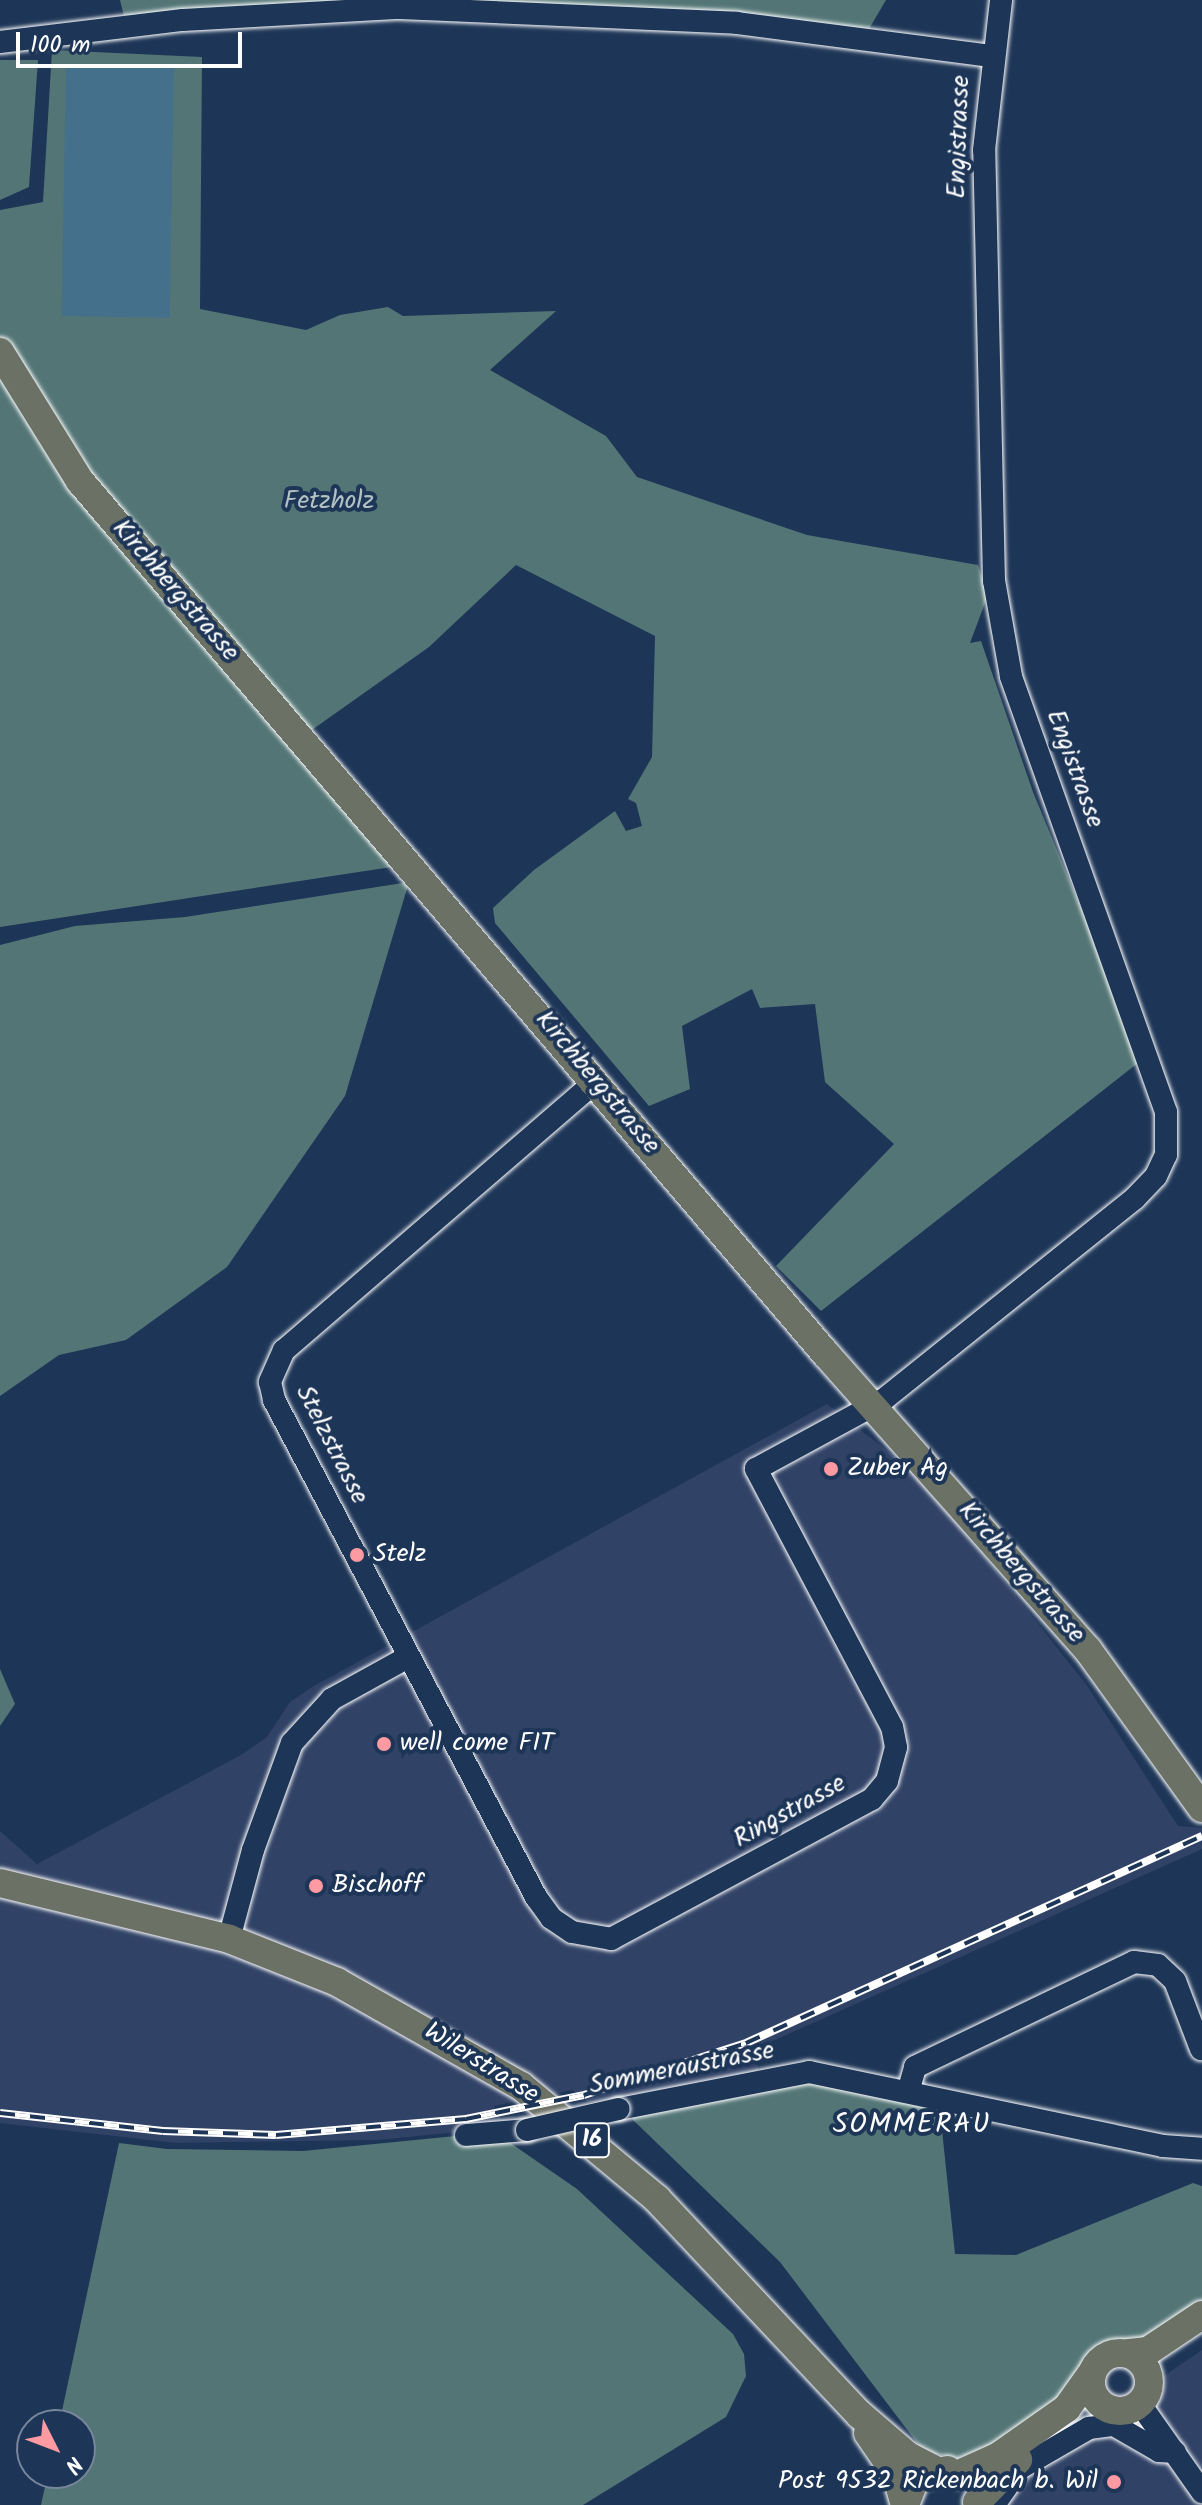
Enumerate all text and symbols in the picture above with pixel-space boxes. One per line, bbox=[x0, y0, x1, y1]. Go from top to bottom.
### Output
scale bar bbox=[20, 16, 246, 66]
text: 100 m bbox=[30, 26, 90, 65]
street label: Engistrasse bbox=[942, 75, 978, 199]
park label: Fetzholz bbox=[284, 486, 374, 518]
street label: Kirchbergstrasse bbox=[105, 514, 245, 668]
street label: Engistrasse bbox=[1038, 706, 1110, 832]
street label: Kirchbergstrasse bbox=[528, 1005, 666, 1161]
street label: Stelzstrasse bbox=[288, 1380, 374, 1510]
place label: Zuber Ag bbox=[847, 1453, 948, 1485]
marker: Zuber Ag bbox=[822, 1460, 840, 1478]
street label: Kirchbergstrasse bbox=[951, 1496, 1091, 1650]
place label: Stelz bbox=[373, 1539, 426, 1571]
marker: Stelz bbox=[348, 1546, 366, 1564]
place label: well come FIT bbox=[400, 1728, 554, 1760]
marker: well come FIT bbox=[375, 1735, 393, 1753]
street label: Ringstrasse bbox=[728, 1768, 852, 1856]
place label: Bischoff bbox=[332, 1870, 423, 1902]
marker: Bischoff bbox=[307, 1877, 325, 1895]
street label: Wilerstrasse bbox=[418, 2017, 544, 2111]
street label: Sommeraustrasse bbox=[587, 2036, 777, 2102]
district label: SOMMERAU bbox=[833, 2108, 991, 2142]
road number: 16 bbox=[572, 2120, 612, 2160]
north arrow bbox=[16, 2409, 96, 2489]
text: N bbox=[55, 2447, 90, 2481]
place label: Post 9532 Rickenbach b. Wil bbox=[778, 2466, 1098, 2498]
marker: Post 9532 Rickenbach b. Wil bbox=[1105, 2473, 1123, 2491]

